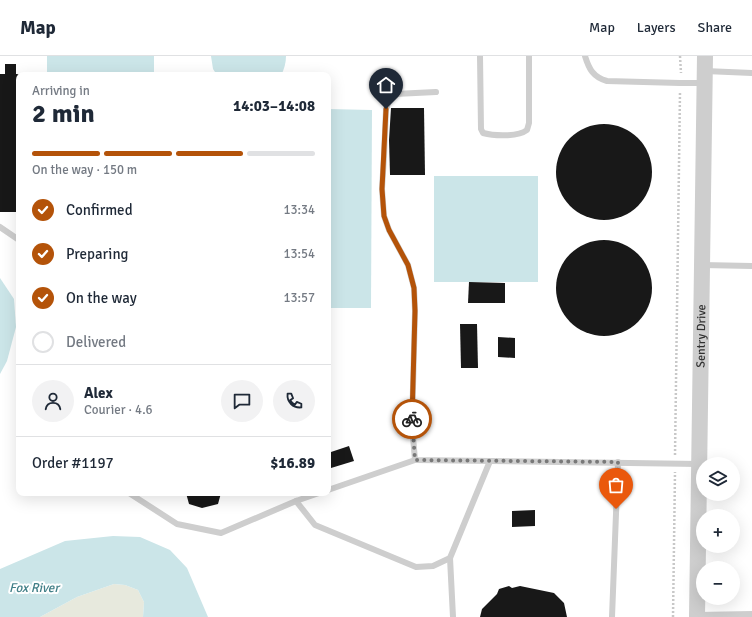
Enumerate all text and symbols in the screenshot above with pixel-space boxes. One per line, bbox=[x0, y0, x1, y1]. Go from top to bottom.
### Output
text: Map bbox=[20, 16, 56, 40]
text: Map bbox=[589, 19, 615, 36]
text: Layers bbox=[637, 19, 676, 36]
text: Share bbox=[698, 19, 732, 36]
pin bbox=[369, 68, 403, 109]
icon: home bbox=[375, 74, 397, 96]
text: Arriving in bbox=[32, 83, 90, 99]
text: 14:03–14:08 bbox=[233, 97, 315, 115]
text: 2 min bbox=[32, 98, 95, 130]
text: On the way · 150 m bbox=[32, 162, 137, 178]
icon: check bbox=[32, 199, 54, 221]
text: Confirmed bbox=[66, 201, 133, 219]
text: 13:34 bbox=[283, 202, 315, 218]
icon: check bbox=[32, 243, 54, 265]
text: Preparing bbox=[66, 245, 129, 263]
text: 13:54 bbox=[283, 246, 315, 262]
icon: check bbox=[32, 287, 54, 309]
text: On the way bbox=[66, 289, 137, 307]
text: 13:57 bbox=[283, 290, 315, 306]
street label: Sentry Drive bbox=[694, 304, 709, 368]
text: Delivered bbox=[66, 333, 126, 351]
button: person bbox=[32, 380, 74, 422]
button: chat bbox=[221, 380, 263, 422]
button: phone bbox=[273, 380, 315, 422]
text: Alex bbox=[84, 384, 113, 402]
courier bbox=[392, 399, 432, 439]
text: Courier · 4.6 bbox=[84, 402, 153, 418]
icon: bike bbox=[401, 408, 423, 430]
text: Order #1197 bbox=[32, 454, 114, 472]
text: $16.89 bbox=[270, 454, 315, 472]
map controls bbox=[696, 457, 740, 605]
button: layers bbox=[696, 457, 740, 501]
pin bbox=[599, 468, 633, 509]
icon: bag bbox=[605, 474, 627, 496]
button: + bbox=[696, 509, 740, 553]
button: − bbox=[696, 561, 740, 605]
water label: Fox River bbox=[9, 580, 61, 596]

